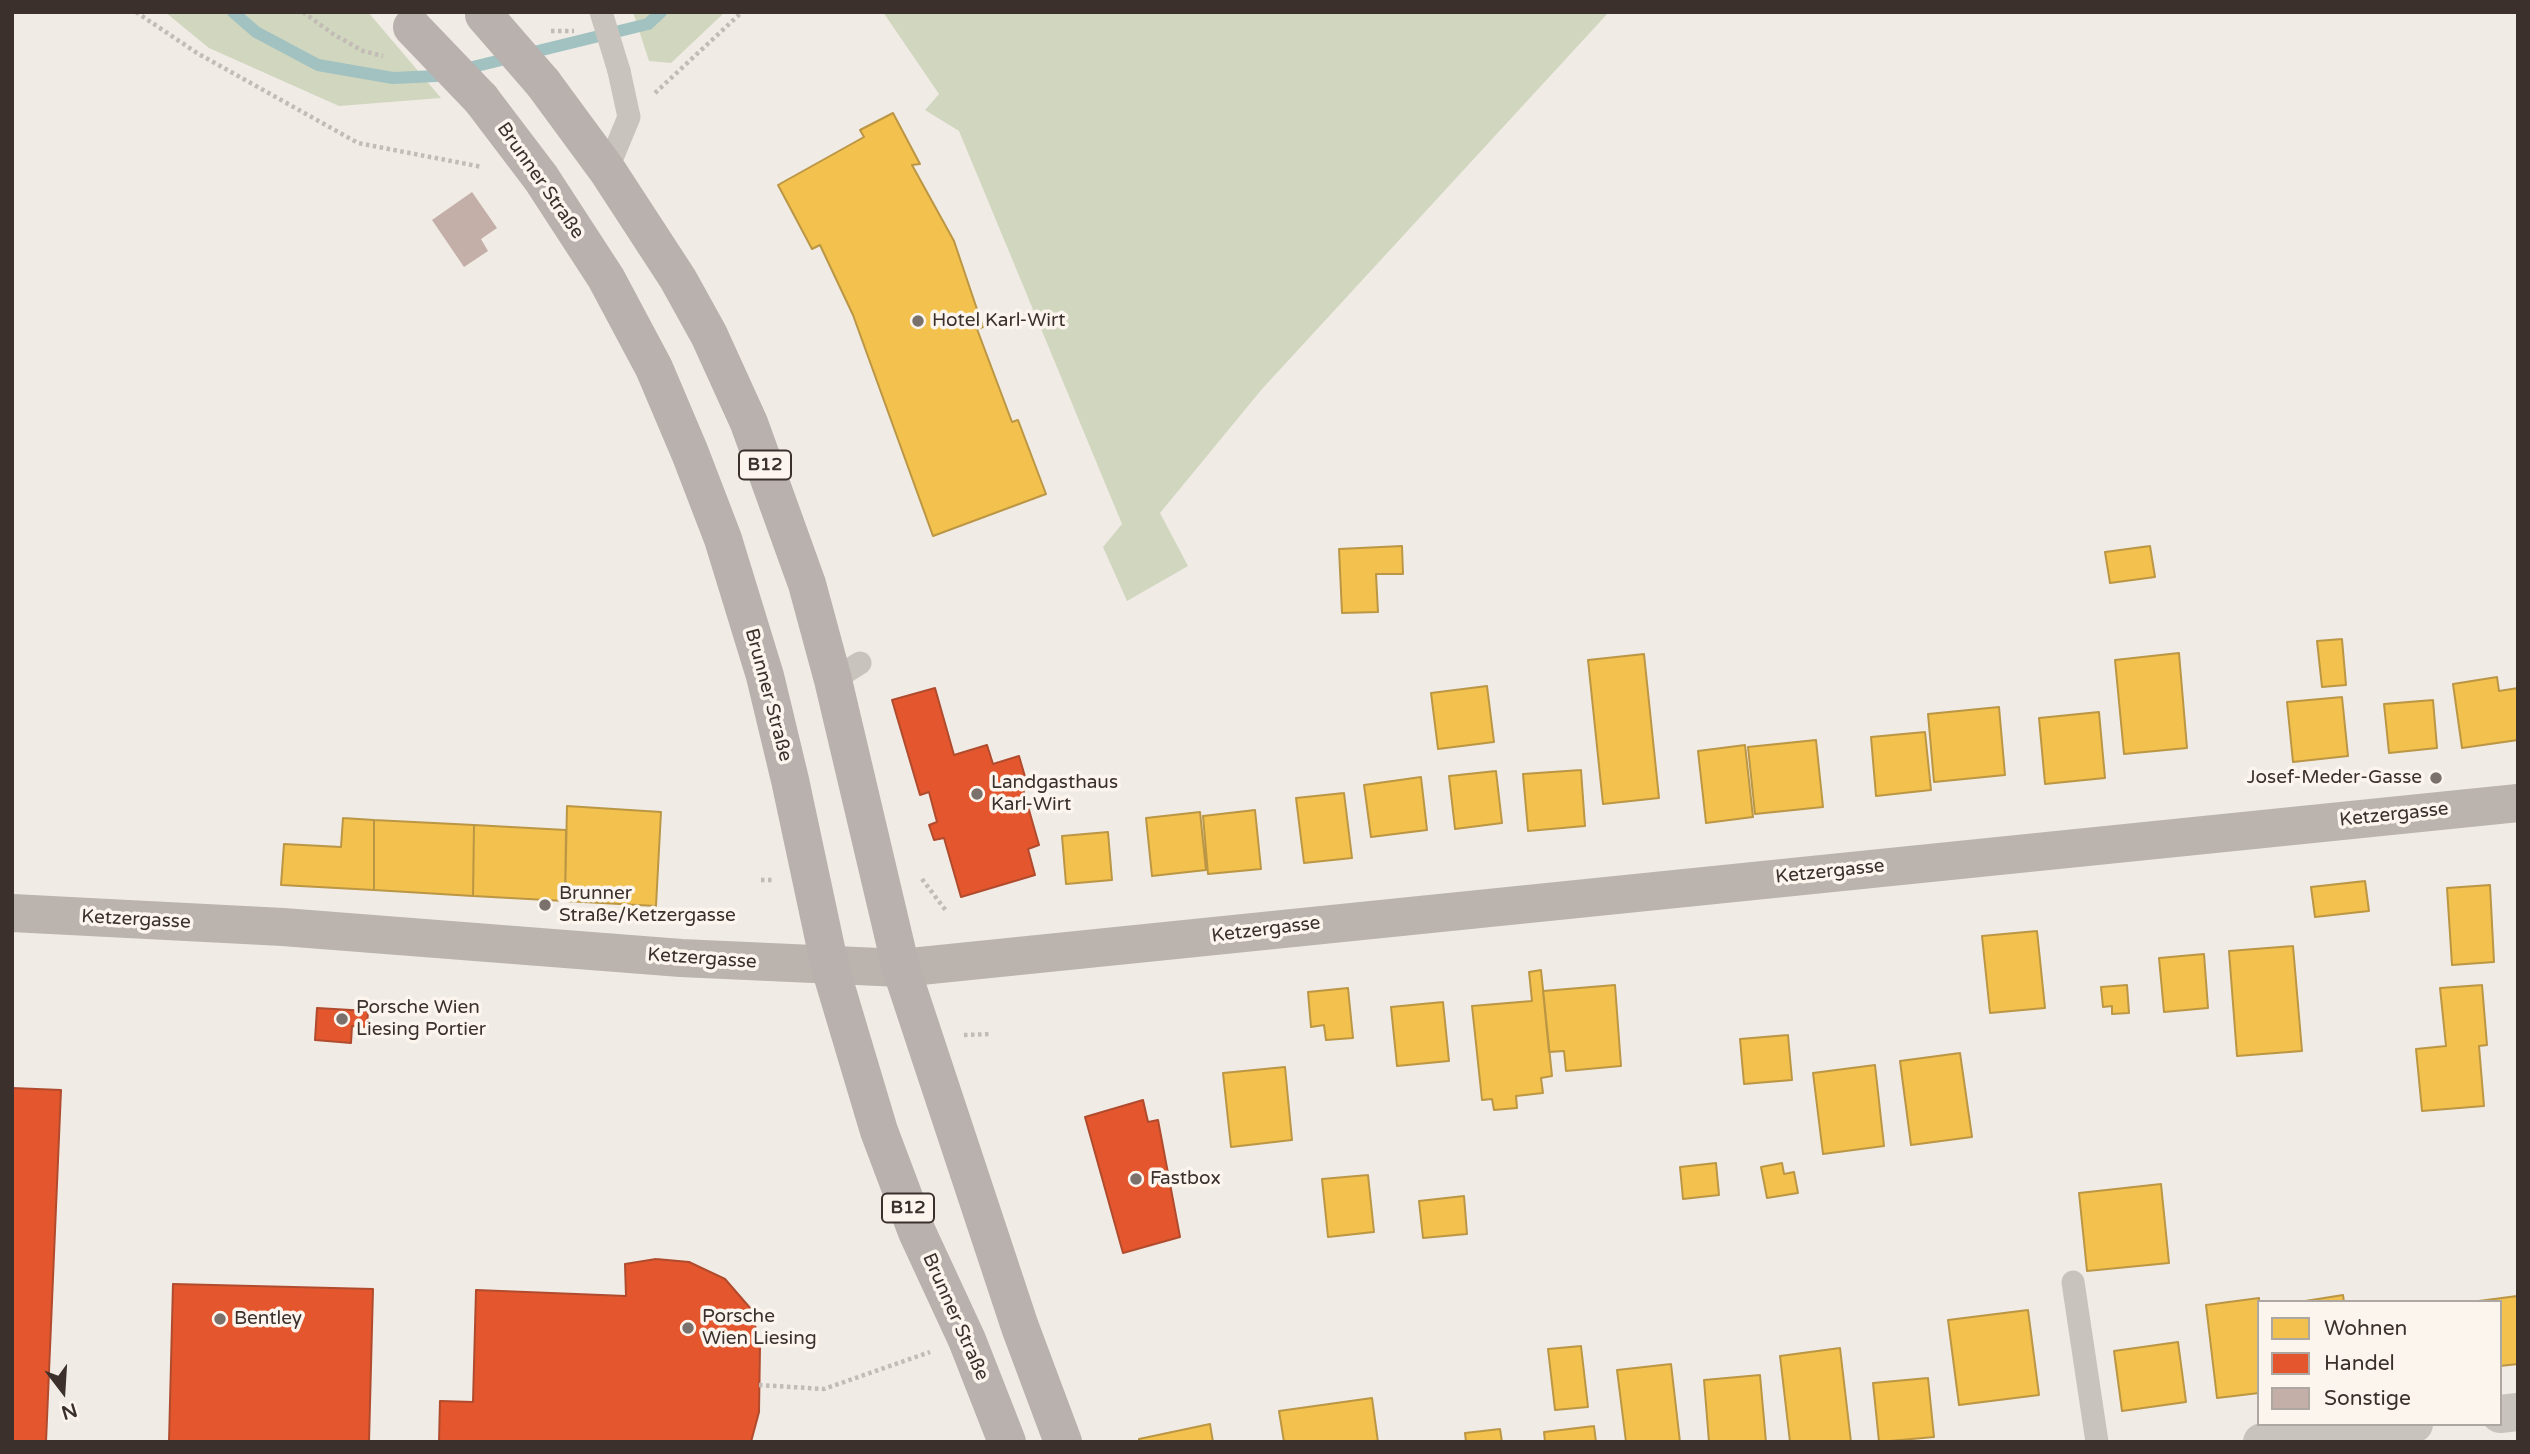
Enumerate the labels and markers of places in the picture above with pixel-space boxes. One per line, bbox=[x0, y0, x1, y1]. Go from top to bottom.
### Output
place label: Hotel Karl-Wirt bbox=[932, 310, 1065, 332]
marker: Hotel Karl-Wirt bbox=[910, 313, 926, 329]
place label: Josef-Meder-Gasse bbox=[2247, 767, 2422, 789]
marker: Josef-Meder-Gasse bbox=[2428, 770, 2444, 786]
place label: Landgasthaus Karl-Wirt bbox=[991, 772, 1118, 816]
marker: Landgasthaus Karl-Wirt bbox=[969, 786, 985, 802]
place label: Brunner Straße/Ketzergasse bbox=[559, 883, 736, 927]
marker: Brunner Straße/Ketzergasse bbox=[537, 897, 553, 913]
place label: Porsche Wien Liesing Portier bbox=[356, 997, 486, 1041]
marker: Porsche Wien Liesing Portier bbox=[334, 1011, 350, 1027]
place label: Fastbox bbox=[1150, 1168, 1221, 1190]
marker: Fastbox bbox=[1128, 1171, 1144, 1187]
place label: Porsche Wien Liesing bbox=[702, 1306, 817, 1350]
place label: Bentley bbox=[234, 1308, 302, 1330]
marker: Bentley bbox=[212, 1311, 228, 1327]
marker: Porsche Wien Liesing bbox=[680, 1320, 696, 1336]

